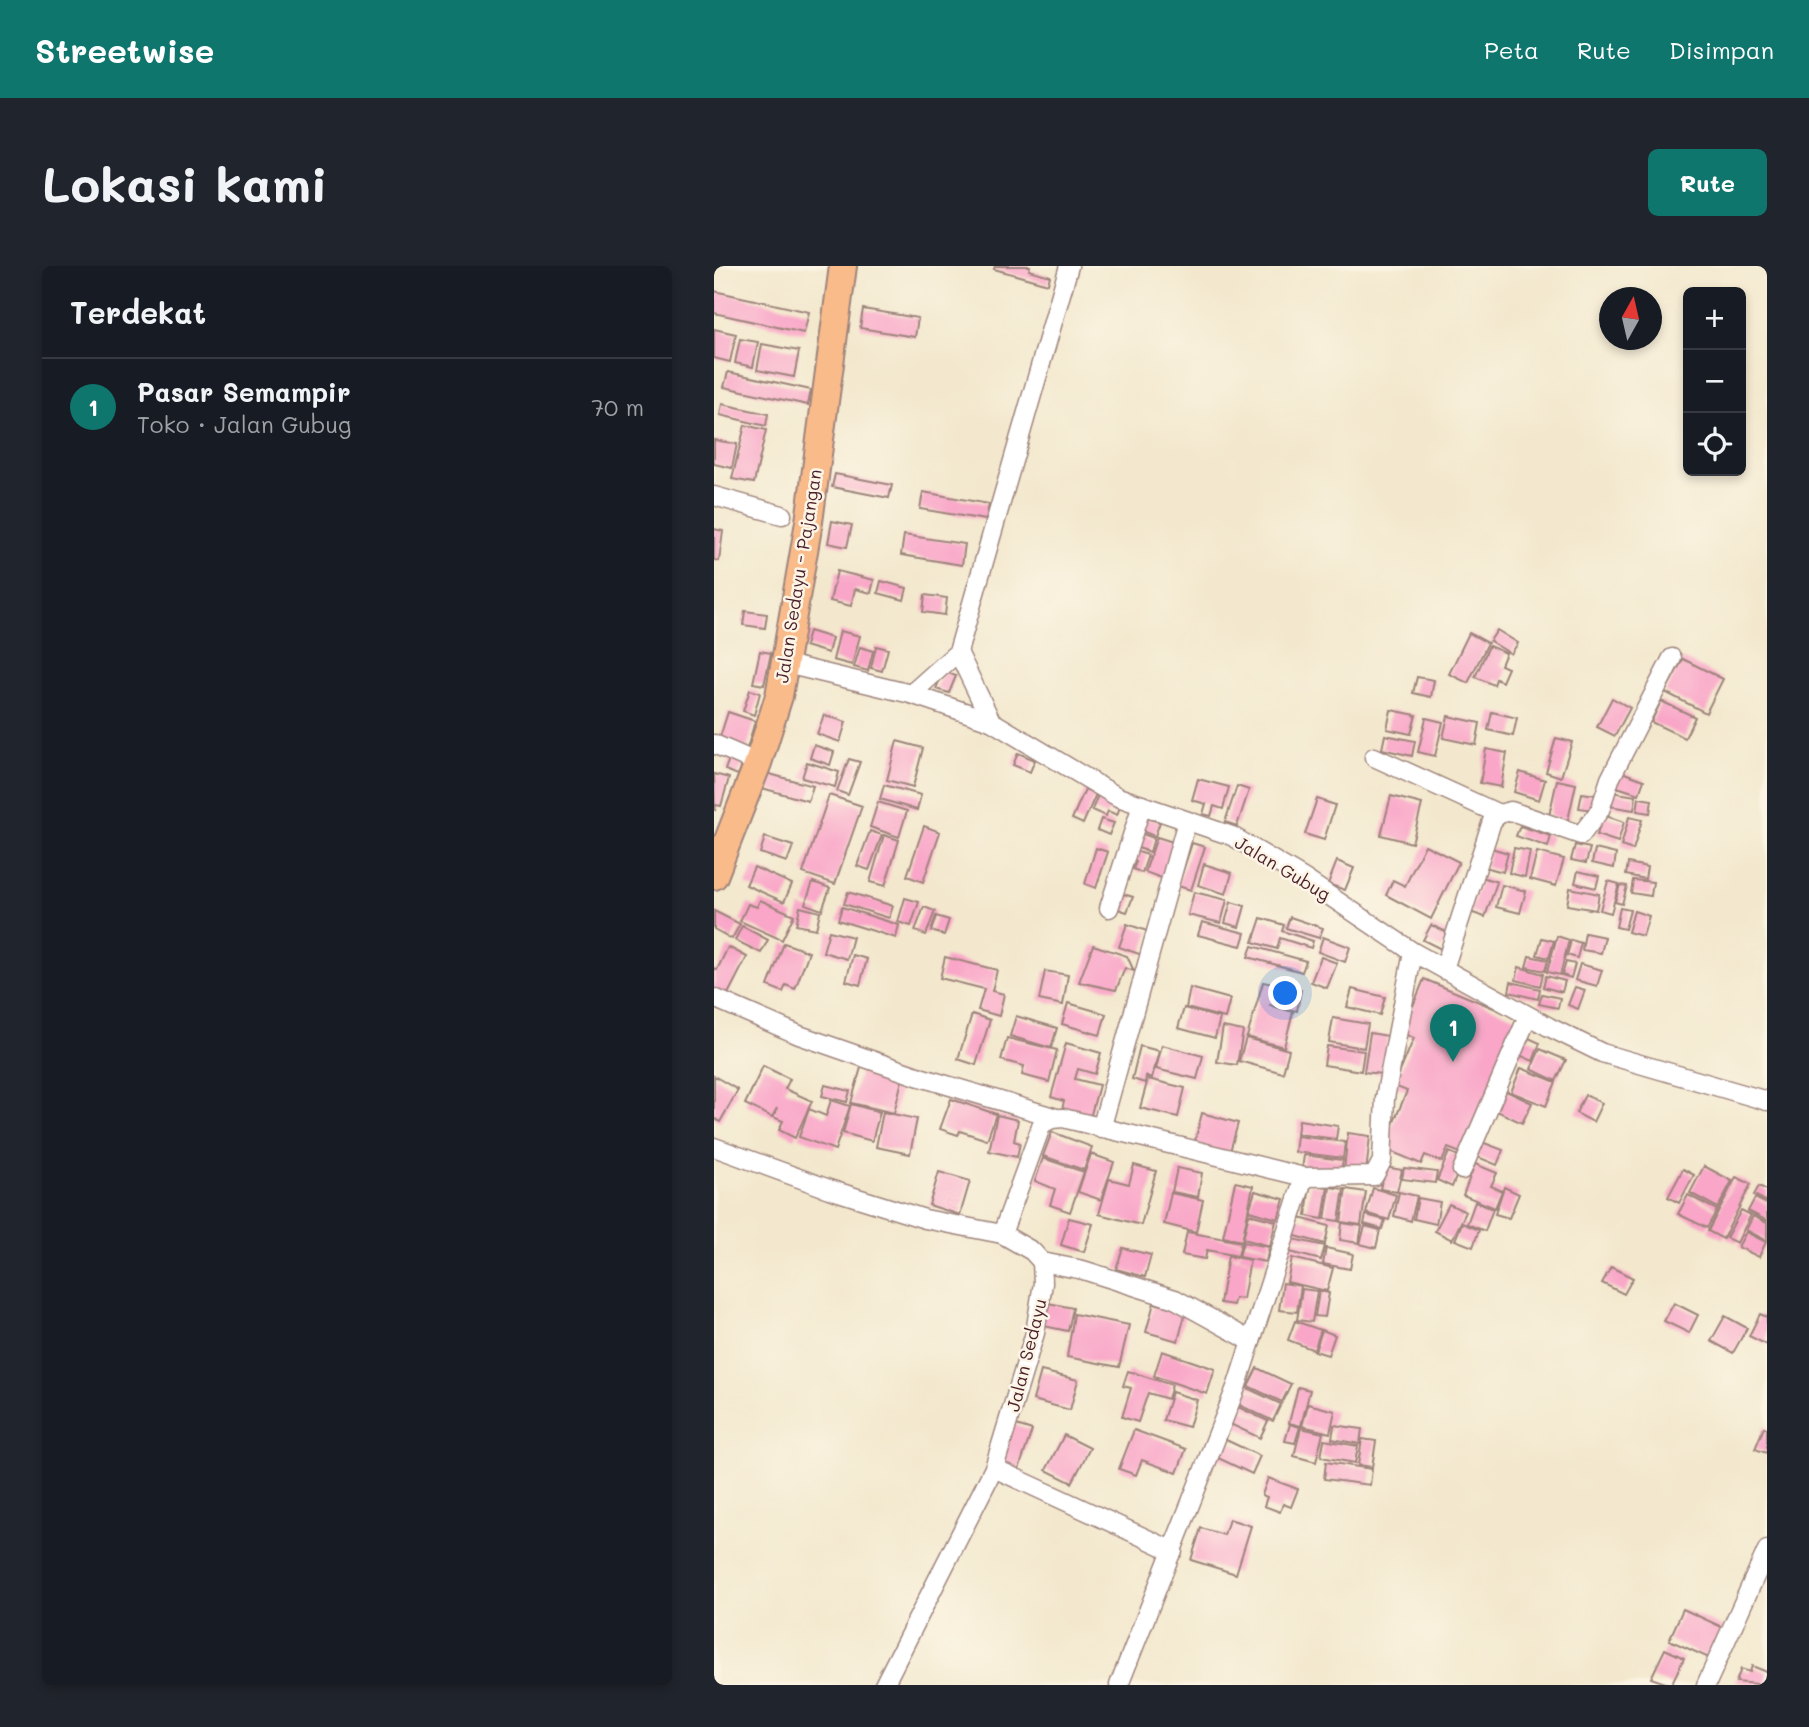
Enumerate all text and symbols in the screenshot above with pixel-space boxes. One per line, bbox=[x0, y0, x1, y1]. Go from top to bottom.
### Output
text: Streetwise bbox=[35, 28, 214, 71]
text: Peta bbox=[1484, 34, 1539, 65]
text: Rute bbox=[1577, 34, 1631, 65]
text: Disimpan bbox=[1669, 34, 1774, 65]
button: Rute bbox=[1648, 149, 1767, 216]
text: Lokasi kami bbox=[42, 151, 328, 214]
north arrow bbox=[1599, 287, 1662, 350]
map controls bbox=[1683, 287, 1746, 476]
button: + bbox=[1683, 287, 1746, 350]
text: Terdekat bbox=[70, 292, 206, 332]
button: − bbox=[1683, 350, 1746, 413]
text: Pasar Semampir bbox=[137, 375, 350, 409]
text: 1 bbox=[88, 392, 98, 422]
text: 70 m bbox=[591, 392, 644, 422]
text: Toko · Jalan Gubug bbox=[137, 409, 351, 439]
button: locate bbox=[1683, 413, 1746, 476]
street label: Jalan Sedayu - Pajangan bbox=[769, 467, 827, 685]
street label: Jalan Gubug bbox=[1231, 830, 1335, 906]
your location bbox=[1268, 976, 1302, 1010]
pin: 1 bbox=[1430, 1004, 1476, 1062]
street label: Jalan Sedayu bbox=[1000, 1296, 1052, 1414]

